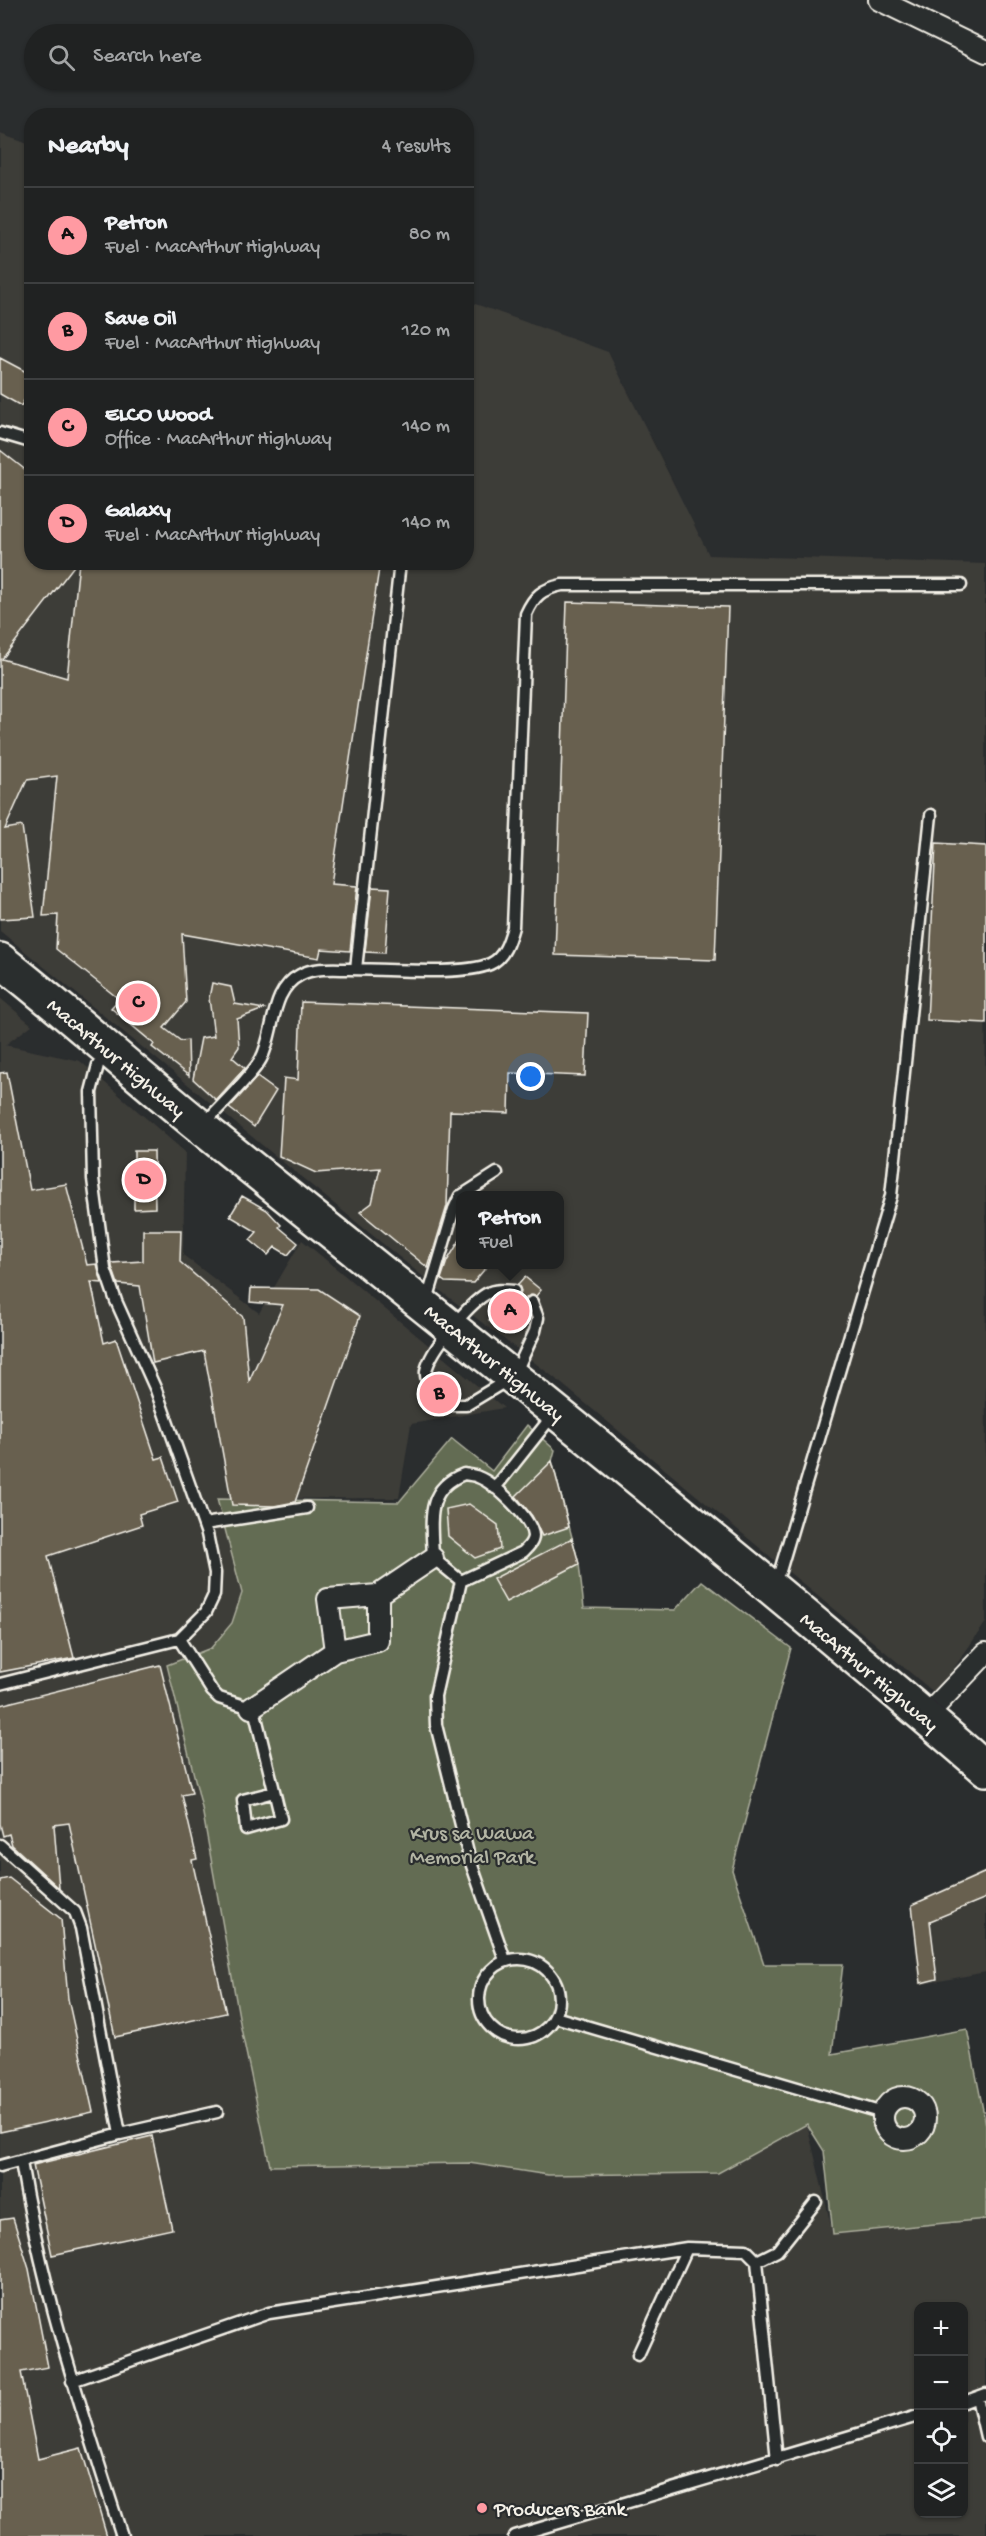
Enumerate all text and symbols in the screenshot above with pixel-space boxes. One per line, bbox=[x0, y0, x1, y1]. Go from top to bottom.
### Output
search box bbox=[24, 24, 474, 90]
icon: search bbox=[45, 41, 78, 74]
text: Search here bbox=[93, 44, 201, 70]
text: Nearby bbox=[48, 132, 129, 163]
text: 4 results bbox=[382, 136, 450, 159]
text: Petron bbox=[105, 211, 167, 237]
text: A bbox=[62, 224, 73, 247]
text: 80 m bbox=[409, 224, 450, 247]
text: Fuel · MacArthur Highway bbox=[105, 237, 320, 260]
text: Save Oil bbox=[105, 307, 177, 333]
text: B bbox=[62, 320, 73, 343]
text: 120 m bbox=[402, 320, 450, 343]
text: Fuel · MacArthur Highway bbox=[105, 333, 320, 356]
text: ELCO Wood bbox=[105, 403, 212, 429]
text: C bbox=[62, 416, 73, 439]
text: 140 m bbox=[402, 416, 450, 439]
text: Office · MacArthur Highway bbox=[105, 429, 332, 452]
text: Galaxy bbox=[105, 499, 171, 525]
text: D bbox=[61, 512, 74, 535]
text: 140 m bbox=[402, 512, 450, 535]
text: Fuel · MacArthur Highway bbox=[105, 525, 320, 548]
pin: C bbox=[118, 980, 158, 1026]
street label: MacArthur Highway bbox=[40, 994, 189, 1125]
your location bbox=[516, 1062, 545, 1091]
pin: D bbox=[124, 1158, 164, 1202]
popup bbox=[456, 1191, 564, 1269]
text: Petron bbox=[479, 1206, 541, 1232]
text: Fuel bbox=[479, 1232, 513, 1255]
pin: A bbox=[490, 1288, 530, 1334]
street label: MacArthur Highway bbox=[420, 1298, 570, 1426]
pin: B bbox=[420, 1372, 458, 1416]
street label: MacArthur Highway bbox=[793, 1608, 942, 1739]
park label: Krus sa Wawa Memorial Park bbox=[410, 1823, 537, 1872]
map controls bbox=[914, 2302, 968, 2518]
button: + bbox=[914, 2302, 968, 2356]
button: − bbox=[914, 2356, 968, 2410]
button: locate bbox=[914, 2410, 968, 2464]
button: layers bbox=[914, 2464, 968, 2518]
place label: Producers Bank bbox=[493, 2499, 629, 2524]
marker: Producers Bank bbox=[475, 2501, 489, 2515]

